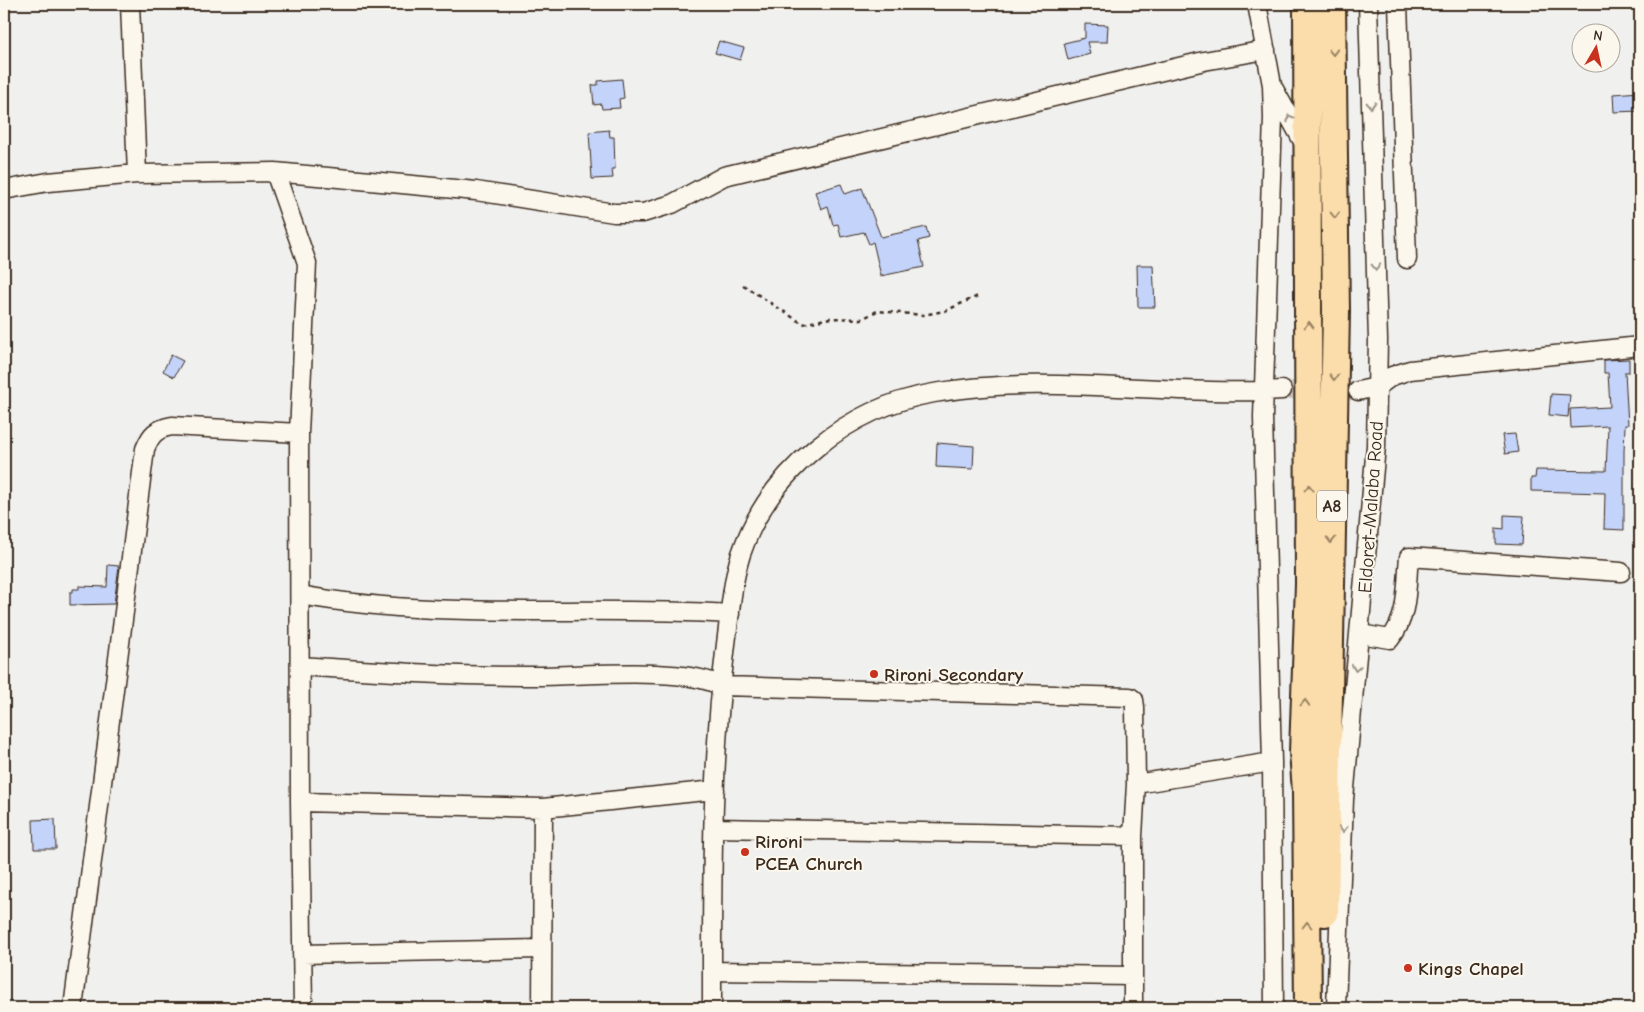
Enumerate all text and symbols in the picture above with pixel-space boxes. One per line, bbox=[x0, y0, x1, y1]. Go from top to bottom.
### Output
north arrow bbox=[1572, 22, 1622, 72]
text: N bbox=[1592, 27, 1604, 45]
one-way arrow bbox=[1327, 49, 1338, 57]
one-way arrow bbox=[1366, 102, 1376, 109]
one-way arrow bbox=[1286, 114, 1296, 123]
one-way arrow bbox=[1329, 211, 1340, 219]
one-way arrow bbox=[1370, 264, 1381, 272]
one-way arrow bbox=[1304, 321, 1314, 329]
one-way arrow bbox=[1329, 374, 1340, 382]
street label: Eldoret-Malaba Road bbox=[1354, 420, 1388, 594]
one-way arrow bbox=[1304, 484, 1314, 492]
road number: A8 bbox=[1317, 491, 1347, 522]
one-way arrow bbox=[1326, 536, 1337, 544]
one-way arrow bbox=[1351, 663, 1361, 672]
place label: Rironi Secondary bbox=[884, 664, 1024, 686]
marker: Rironi Secondary bbox=[868, 668, 880, 680]
one-way arrow bbox=[1299, 699, 1310, 707]
one-way arrow bbox=[1337, 826, 1348, 834]
place label: Rironi PCEA Church bbox=[755, 831, 863, 875]
marker: Rironi PCEA Church bbox=[739, 846, 751, 858]
one-way arrow bbox=[1302, 920, 1312, 928]
place label: Kings Chapel bbox=[1418, 958, 1524, 980]
marker: Kings Chapel bbox=[1402, 962, 1414, 974]

